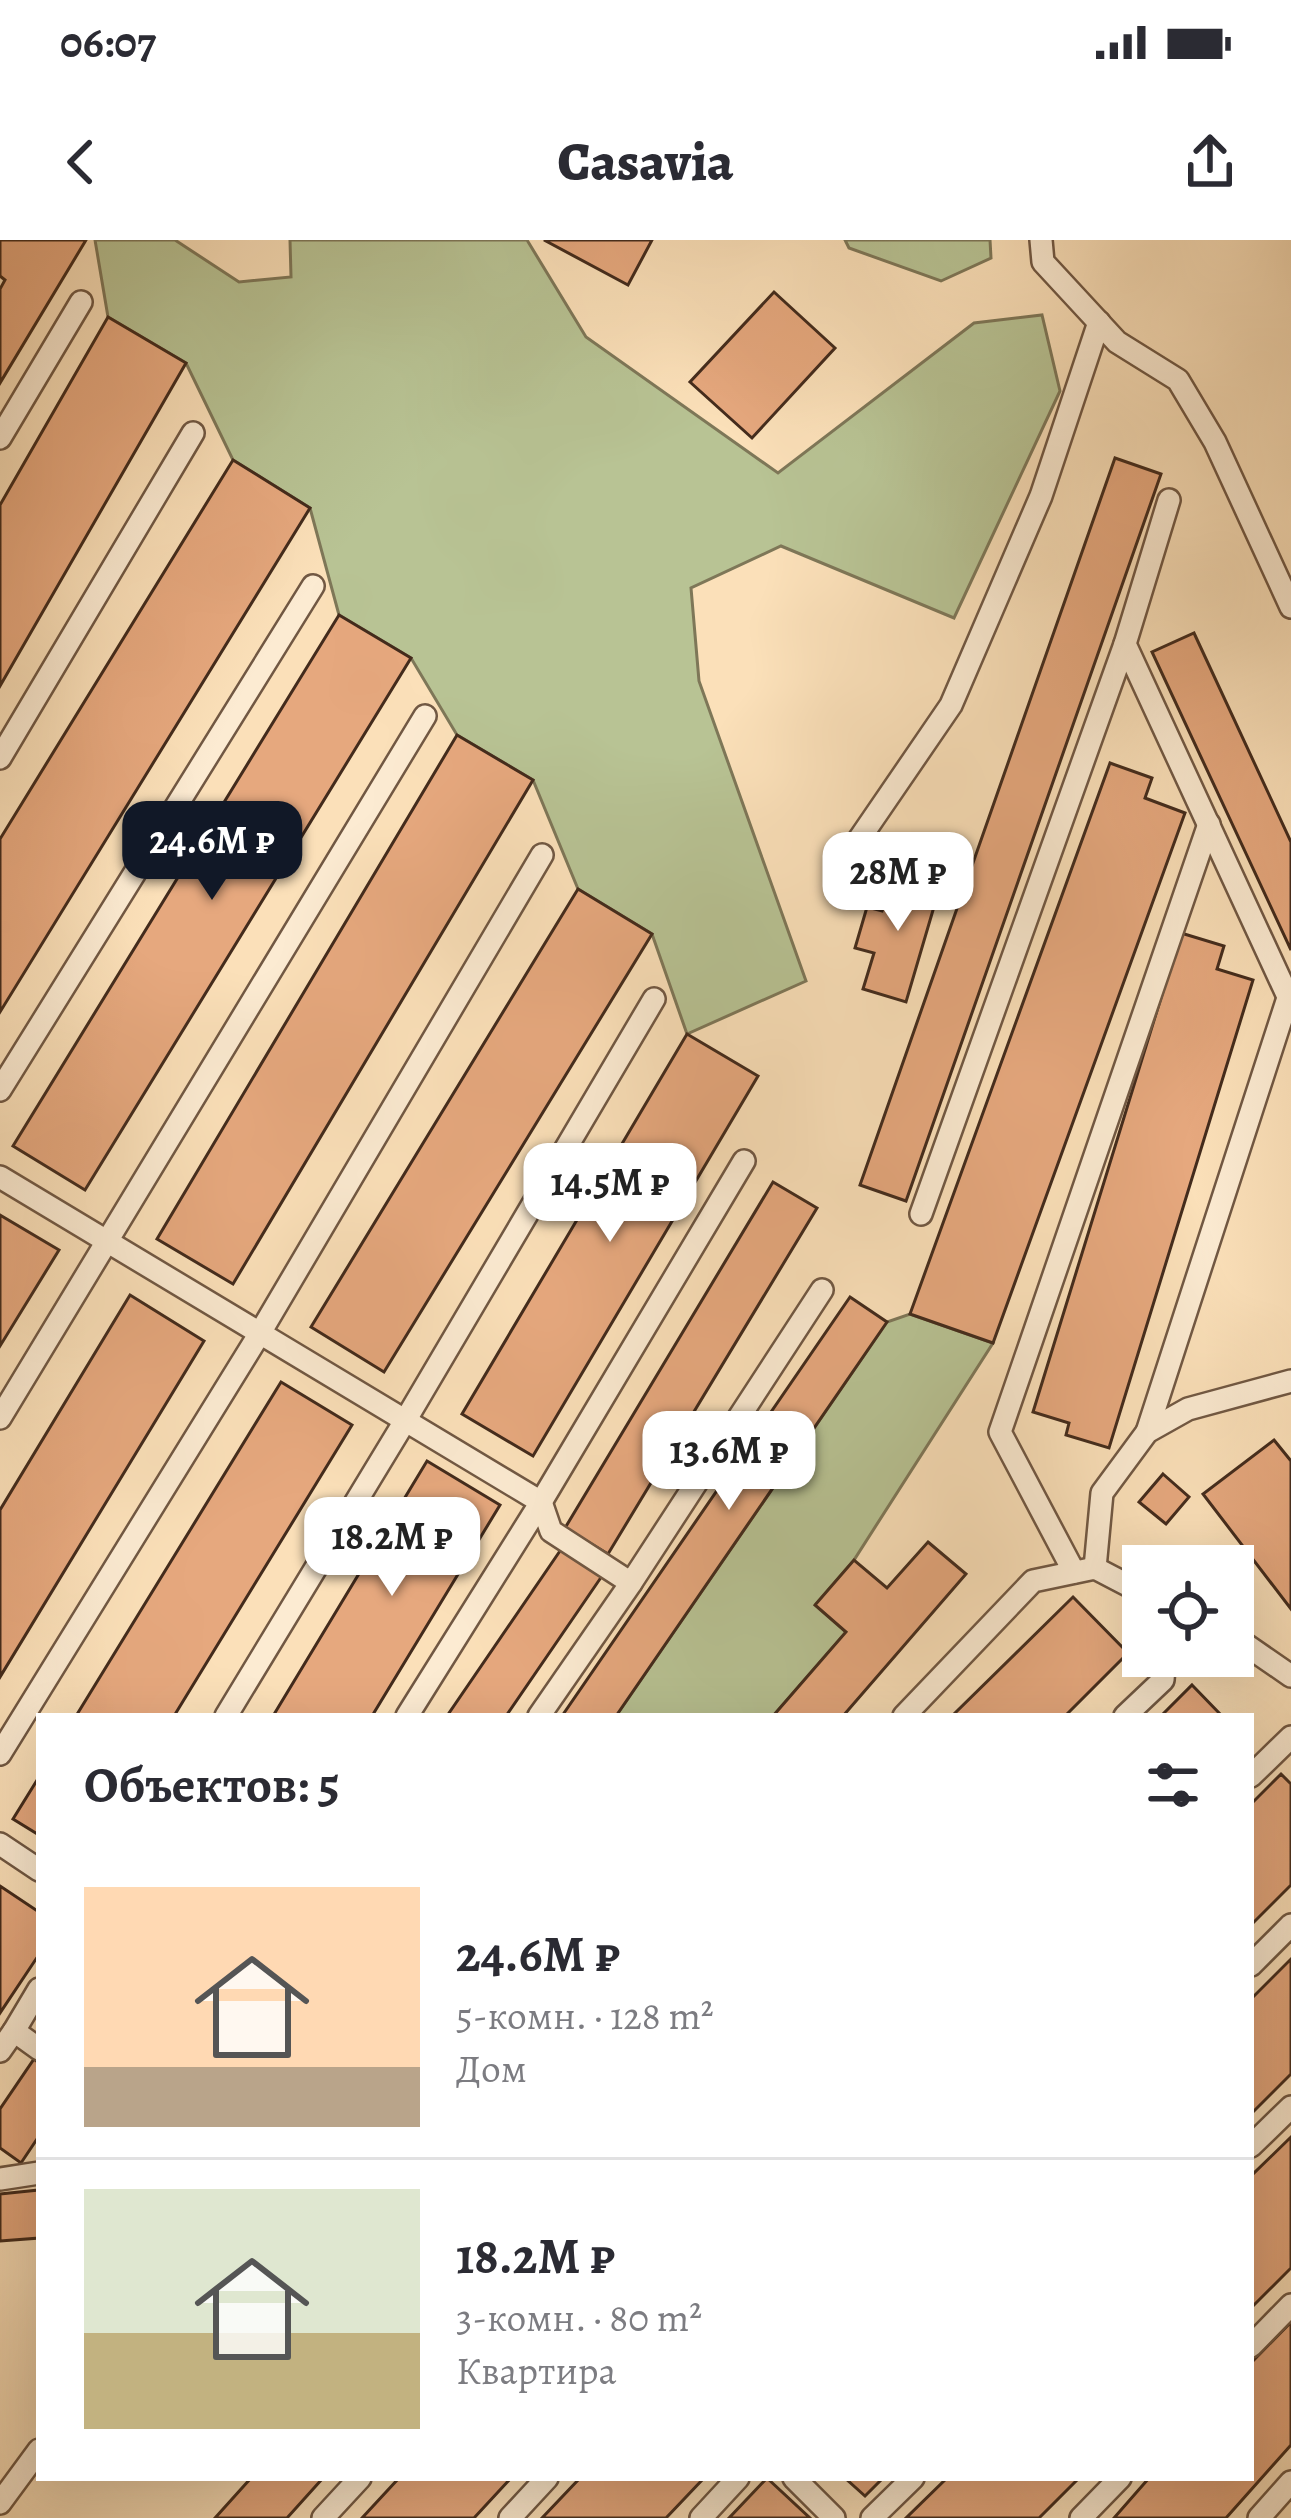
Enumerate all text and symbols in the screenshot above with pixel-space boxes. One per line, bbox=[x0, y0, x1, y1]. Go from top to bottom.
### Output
text: 06:07 bbox=[60, 11, 156, 73]
text: Casavia bbox=[557, 125, 734, 199]
icon: back bbox=[48, 129, 114, 195]
icon: share bbox=[1177, 129, 1243, 195]
pin: 24.6M ₽ bbox=[101, 801, 323, 903]
text: 24.6M ₽ bbox=[149, 813, 275, 866]
pin: 28M ₽ bbox=[814, 832, 982, 934]
text: 28M ₽ bbox=[850, 844, 946, 897]
pin: 14.5M ₽ bbox=[499, 1143, 721, 1245]
text: 14.5M ₽ bbox=[550, 1155, 670, 1208]
pin: 13.6M ₽ bbox=[618, 1411, 840, 1513]
text: 13.6M ₽ bbox=[669, 1423, 789, 1476]
pin: 18.2M ₽ bbox=[281, 1497, 503, 1599]
text: 18.2M ₽ bbox=[331, 1509, 453, 1562]
map controls bbox=[1122, 1545, 1254, 1677]
button: locate bbox=[1122, 1545, 1254, 1677]
text: Объектов: 5 bbox=[84, 1750, 340, 1820]
icon: filters bbox=[1140, 1752, 1206, 1818]
text: 24.6M ₽ bbox=[456, 1919, 620, 1989]
icon: home bbox=[180, 1935, 324, 2079]
text: 5-комн. · 128 m² bbox=[456, 1989, 714, 2042]
text: Дом bbox=[456, 2042, 527, 2095]
text: 18.2M ₽ bbox=[456, 2221, 615, 2291]
icon: home bbox=[180, 2237, 324, 2381]
text: 3-комн. · 80 m² bbox=[456, 2291, 702, 2344]
text: Квартира bbox=[456, 2344, 617, 2397]

